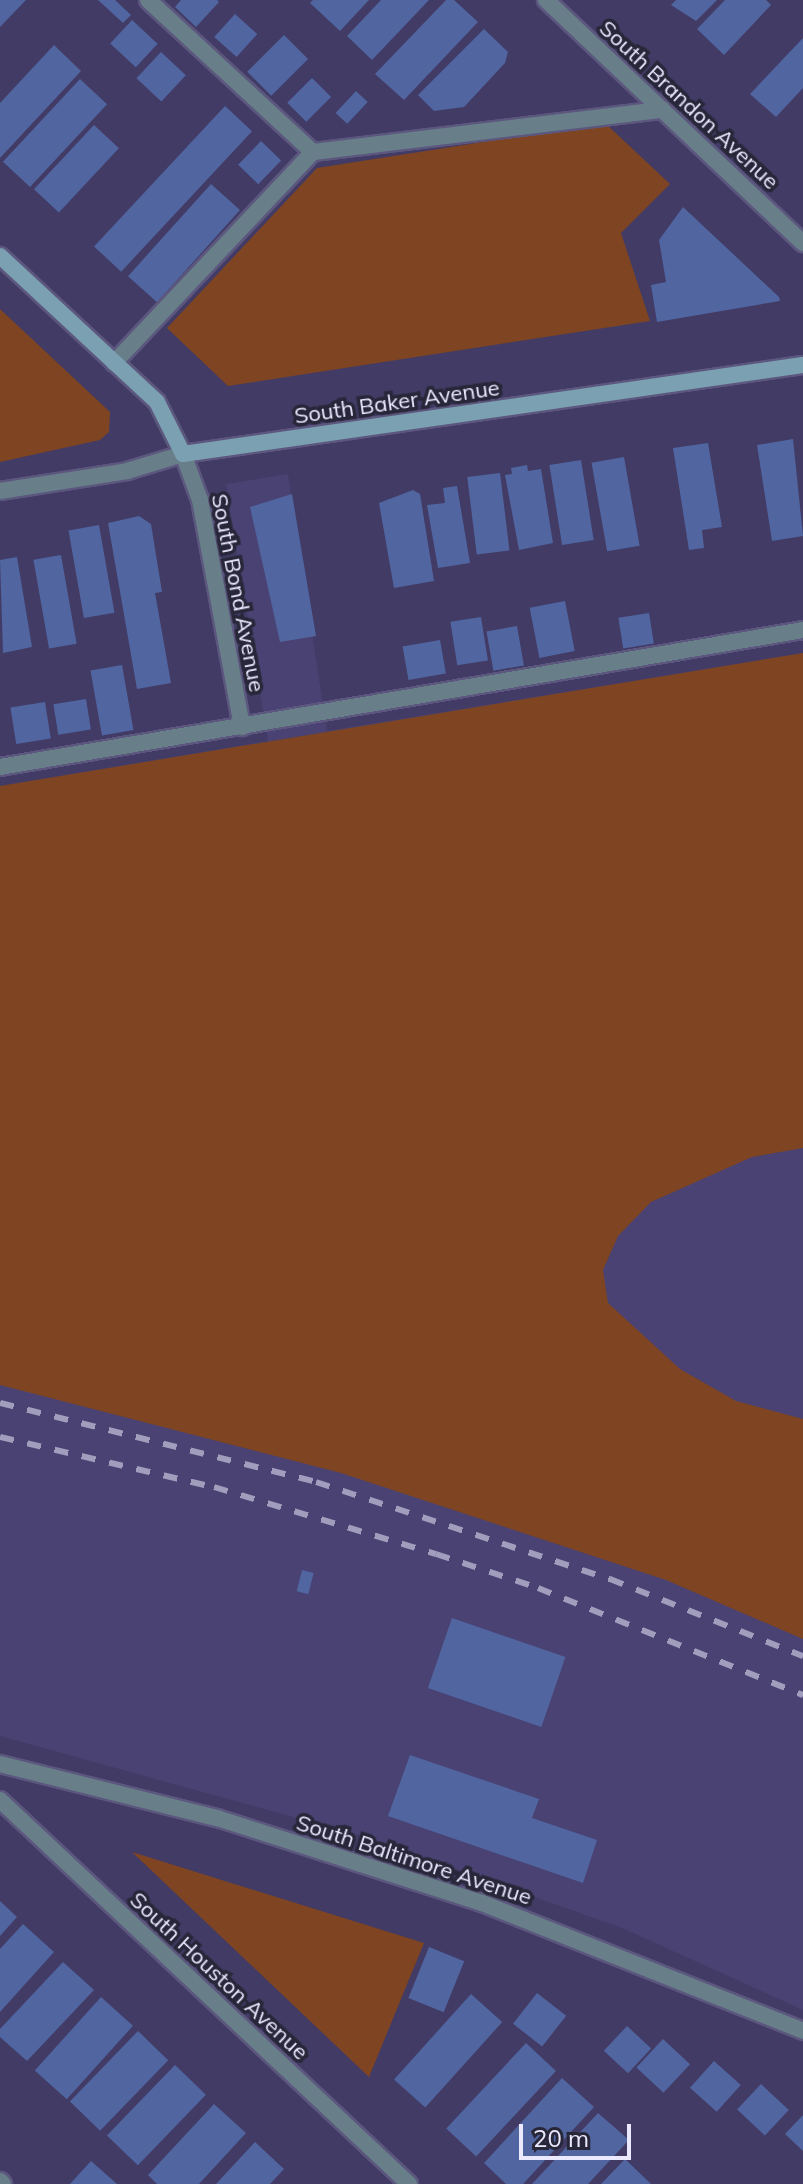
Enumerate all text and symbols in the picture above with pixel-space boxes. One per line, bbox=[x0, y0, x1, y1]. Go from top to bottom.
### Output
street label: South Brandon Avenue bbox=[594, 15, 784, 195]
street label: South Baker Avenue bbox=[293, 375, 501, 429]
street label: South Bond Avenue bbox=[206, 492, 270, 694]
street label: South Baltimore Avenue bbox=[293, 1809, 535, 1911]
street label: South Houston Avenue bbox=[125, 1887, 313, 2065]
scale bar bbox=[523, 2108, 635, 2158]
text: 20 m bbox=[533, 2123, 589, 2153]

